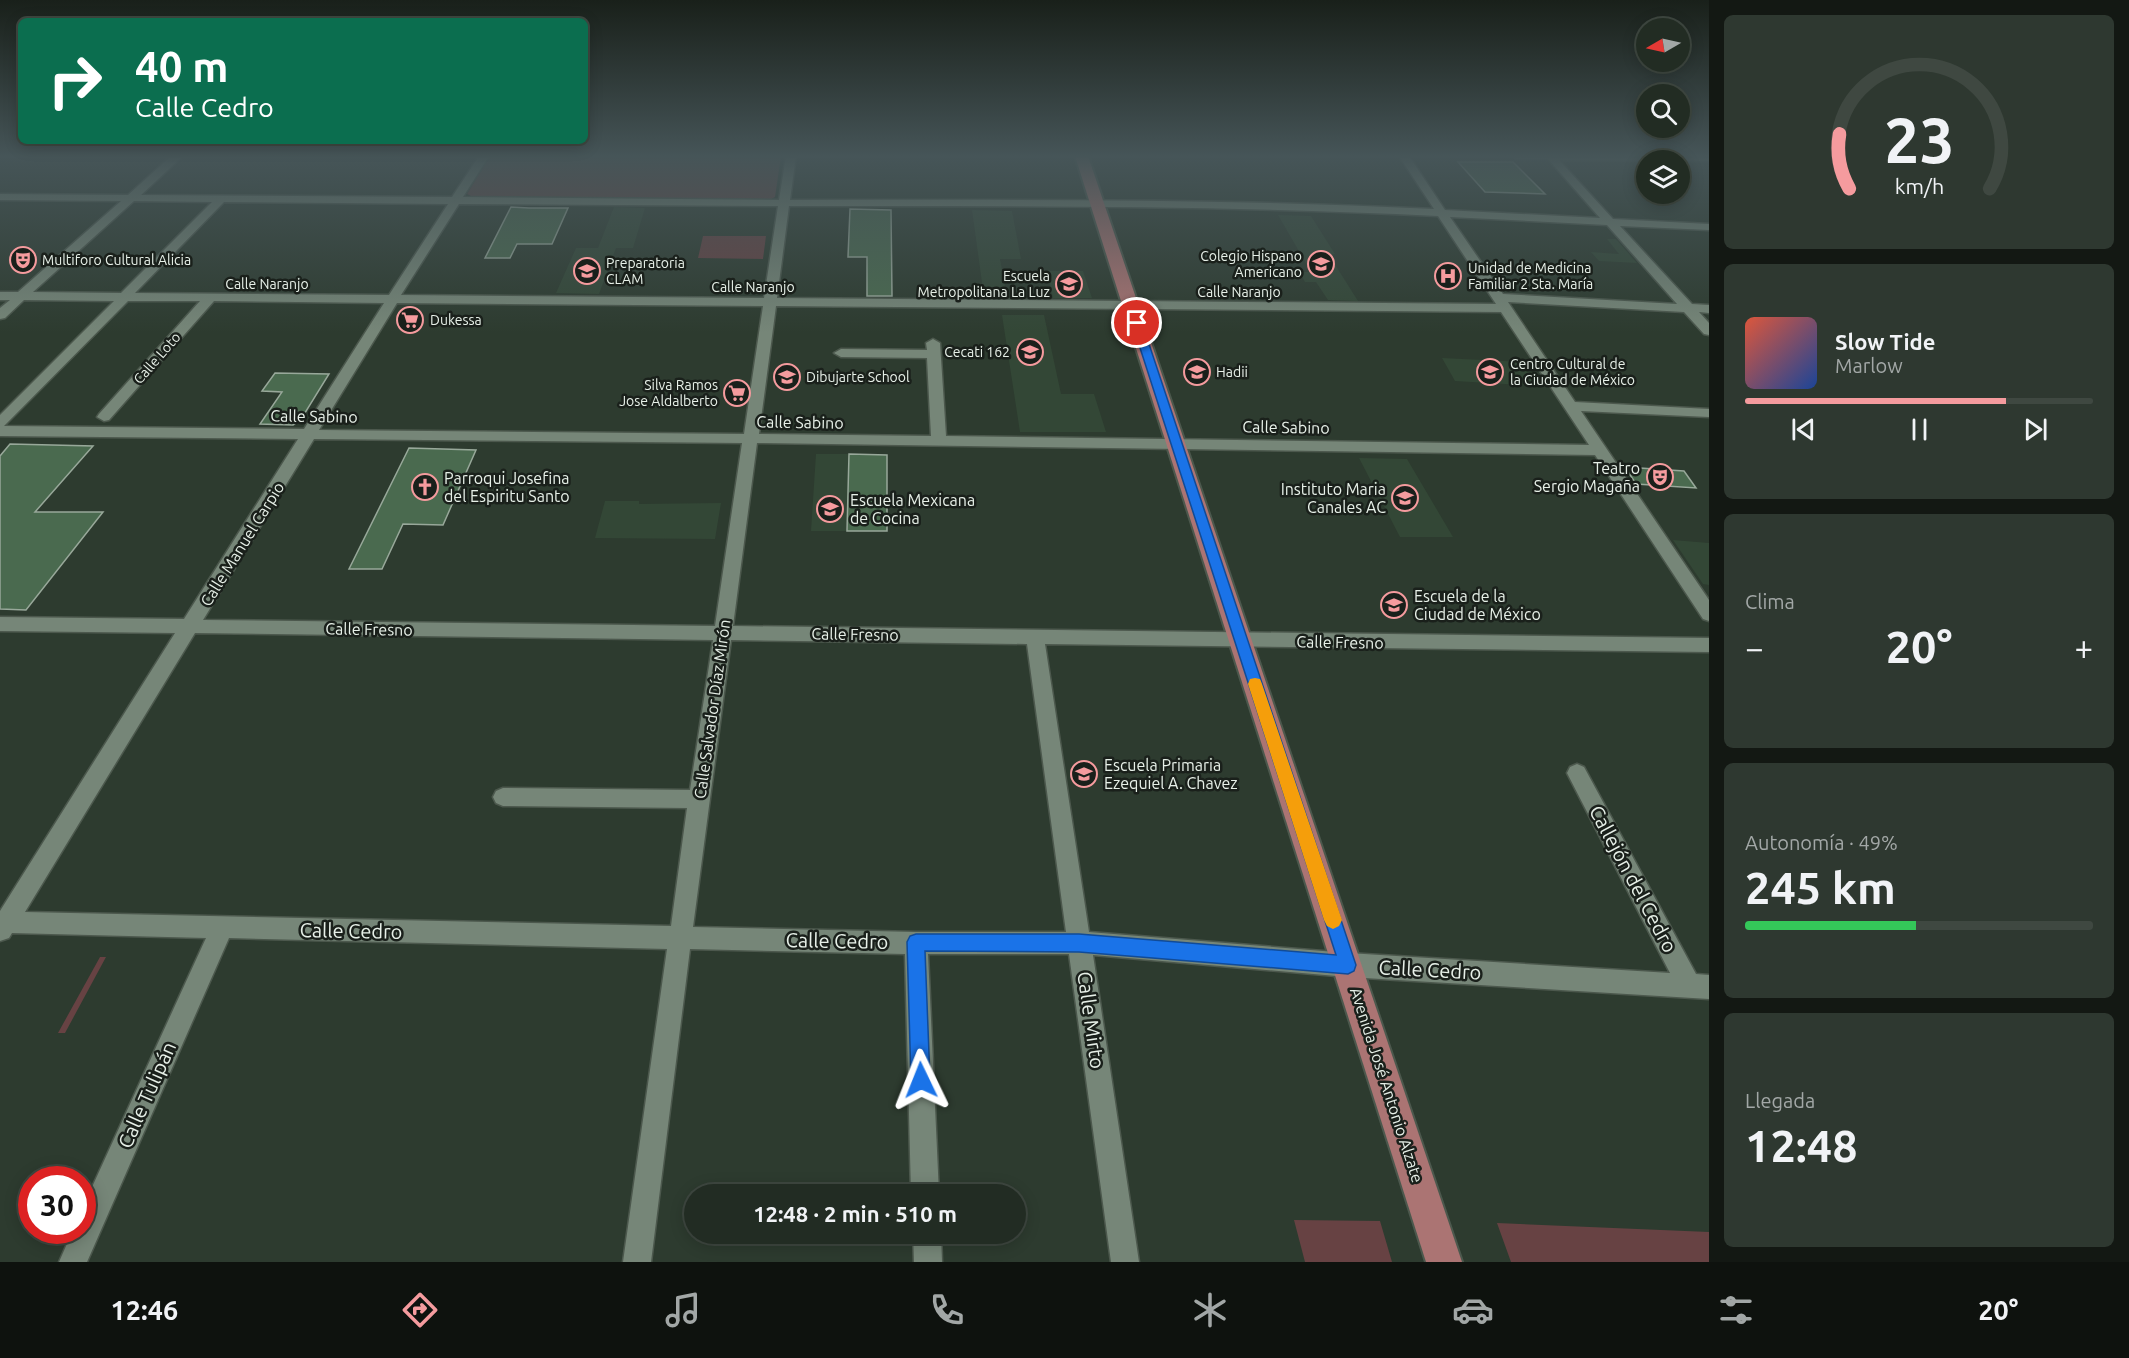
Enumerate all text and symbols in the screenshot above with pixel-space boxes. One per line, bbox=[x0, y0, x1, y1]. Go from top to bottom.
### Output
north arrow bbox=[1636, 18, 1690, 72]
map controls bbox=[1636, 18, 1690, 204]
icon: right bbox=[36, 42, 114, 120]
text: 40 m bbox=[135, 43, 229, 90]
button: search bbox=[1636, 84, 1690, 138]
text: Calle Cedro bbox=[135, 92, 274, 122]
text: 23 bbox=[1884, 105, 1954, 175]
button: layers bbox=[1636, 150, 1690, 204]
text: km/h bbox=[1894, 175, 1944, 199]
theatre icon: Multiforo Cultural Alicia bbox=[8, 245, 38, 275]
place label: Colegio Hispano Americano bbox=[1200, 248, 1302, 280]
school or university icon: Colegio Hispano Americano bbox=[1306, 249, 1336, 279]
place label: Multiforo Cultural Alicia bbox=[42, 252, 191, 268]
place label: Preparatoria CLAM bbox=[606, 255, 685, 287]
school or university icon: Preparatoria CLAM bbox=[572, 256, 602, 286]
place label: Unidad de Medicina Familiar 2 Sta. María bbox=[1468, 260, 1593, 292]
hospital icon: Unidad de Medicina Familiar 2 Sta. María bbox=[1433, 261, 1463, 291]
place label: Escuela Metropolitana La Luz bbox=[918, 268, 1050, 300]
school or university icon: Escuela Metropolitana La Luz bbox=[1054, 269, 1084, 299]
street label: Calle Naranjo bbox=[225, 276, 309, 292]
street label: Calle Naranjo bbox=[711, 279, 795, 295]
street label: Calle Naranjo bbox=[1197, 284, 1281, 300]
pin bbox=[1111, 297, 1162, 348]
supermarket icon: Dukessa bbox=[395, 305, 425, 335]
icon: arrive bbox=[1120, 306, 1153, 339]
place label: Dukessa bbox=[430, 312, 482, 328]
street label: Calle Loto bbox=[130, 329, 184, 387]
text: Slow Tide bbox=[1835, 329, 1935, 354]
school or university icon: Cecati 162 bbox=[1015, 337, 1045, 367]
place label: Cecati 162 bbox=[944, 344, 1010, 360]
text: Marlow bbox=[1835, 354, 1903, 377]
place label: Centro Cultural de la Ciudad de México bbox=[1510, 356, 1635, 388]
school or university icon: Hadii bbox=[1182, 357, 1212, 387]
school or university icon: Centro Cultural de la Ciudad de México bbox=[1475, 357, 1505, 387]
school or university icon: Dibujarte School bbox=[772, 362, 802, 392]
place label: Hadii bbox=[1216, 364, 1248, 380]
place label: Dibujarte School bbox=[806, 369, 910, 385]
place label: Silva Ramos Jose Aldalberto bbox=[619, 377, 718, 409]
supermarket icon: Silva Ramos Jose Aldalberto bbox=[722, 378, 752, 408]
street label: Calle Sabino bbox=[270, 406, 358, 426]
street label: Calle Sabino bbox=[756, 412, 844, 432]
icon: previous bbox=[1787, 413, 1820, 446]
icon: pause bbox=[1903, 413, 1936, 446]
icon: next bbox=[2019, 413, 2052, 446]
street label: Calle Sabino bbox=[1242, 417, 1330, 437]
place label: Teatro Sergio Magaña bbox=[1534, 459, 1640, 495]
theatre icon: Teatro Sergio Magaña bbox=[1645, 462, 1675, 492]
place label: Parroqui Josefina del Espiritu Santo bbox=[444, 469, 570, 505]
church icon: Parroqui Josefina del Espiritu Santo bbox=[410, 472, 440, 502]
street label: Calle Manuel Carpio bbox=[197, 479, 287, 609]
place label: Instituto Maria Canales AC bbox=[1281, 480, 1386, 516]
school or university icon: Instituto Maria Canales AC bbox=[1390, 483, 1420, 513]
place label: Escuela Mexicana de Cocina bbox=[850, 491, 975, 527]
school or university icon: Escuela Mexicana de Cocina bbox=[815, 494, 845, 524]
place label: Escuela de la Ciudad de México bbox=[1414, 587, 1541, 623]
school or university icon: Escuela de la Ciudad de México bbox=[1379, 590, 1409, 620]
text: Clima bbox=[1745, 590, 1795, 613]
street label: Calle Salvador Díaz Mirón bbox=[690, 618, 734, 800]
street label: Calle Fresno bbox=[325, 619, 413, 639]
text: 20° bbox=[1886, 621, 1952, 672]
street label: Calle Fresno bbox=[811, 624, 899, 644]
text: − bbox=[1745, 629, 1764, 666]
text: + bbox=[2074, 629, 2093, 666]
street label: Calle Fresno bbox=[1296, 632, 1384, 652]
place label: Escuela Primaria Ezequiel A. Chavez bbox=[1104, 756, 1238, 792]
school or university icon: Escuela Primaria Ezequiel A. Chavez bbox=[1069, 759, 1099, 789]
street label: Callejón del Cedro bbox=[1585, 801, 1682, 956]
text: Autonomía · 49% bbox=[1745, 831, 1898, 854]
text: 245 km bbox=[1745, 862, 1896, 913]
street label: Calle Cedro bbox=[299, 918, 403, 943]
street label: Calle Cedro bbox=[785, 928, 889, 953]
street label: Calle Cedro bbox=[1378, 955, 1482, 984]
street label: Calle Mirto bbox=[1073, 970, 1110, 1070]
street label: Avenida José Antonio Alzate bbox=[1347, 985, 1427, 1185]
street label: Calle Tulipán bbox=[113, 1038, 180, 1152]
position arrow bbox=[889, 1048, 953, 1112]
text: Llegada bbox=[1745, 1089, 1815, 1112]
text: 12:48 bbox=[1745, 1120, 1858, 1171]
speed limit sign: 30 bbox=[18, 1166, 96, 1244]
text: 12:48 · 2 min · 510 m bbox=[753, 1201, 957, 1226]
icon: directions bbox=[399, 1289, 441, 1331]
icon: music bbox=[662, 1289, 704, 1331]
icon: phone bbox=[926, 1289, 968, 1331]
icon: climate bbox=[1189, 1289, 1231, 1331]
icon: car bbox=[1452, 1289, 1494, 1331]
icon: filters bbox=[1715, 1289, 1757, 1331]
text: 12:46 bbox=[111, 1295, 178, 1325]
text: 20° bbox=[1978, 1295, 2018, 1325]

